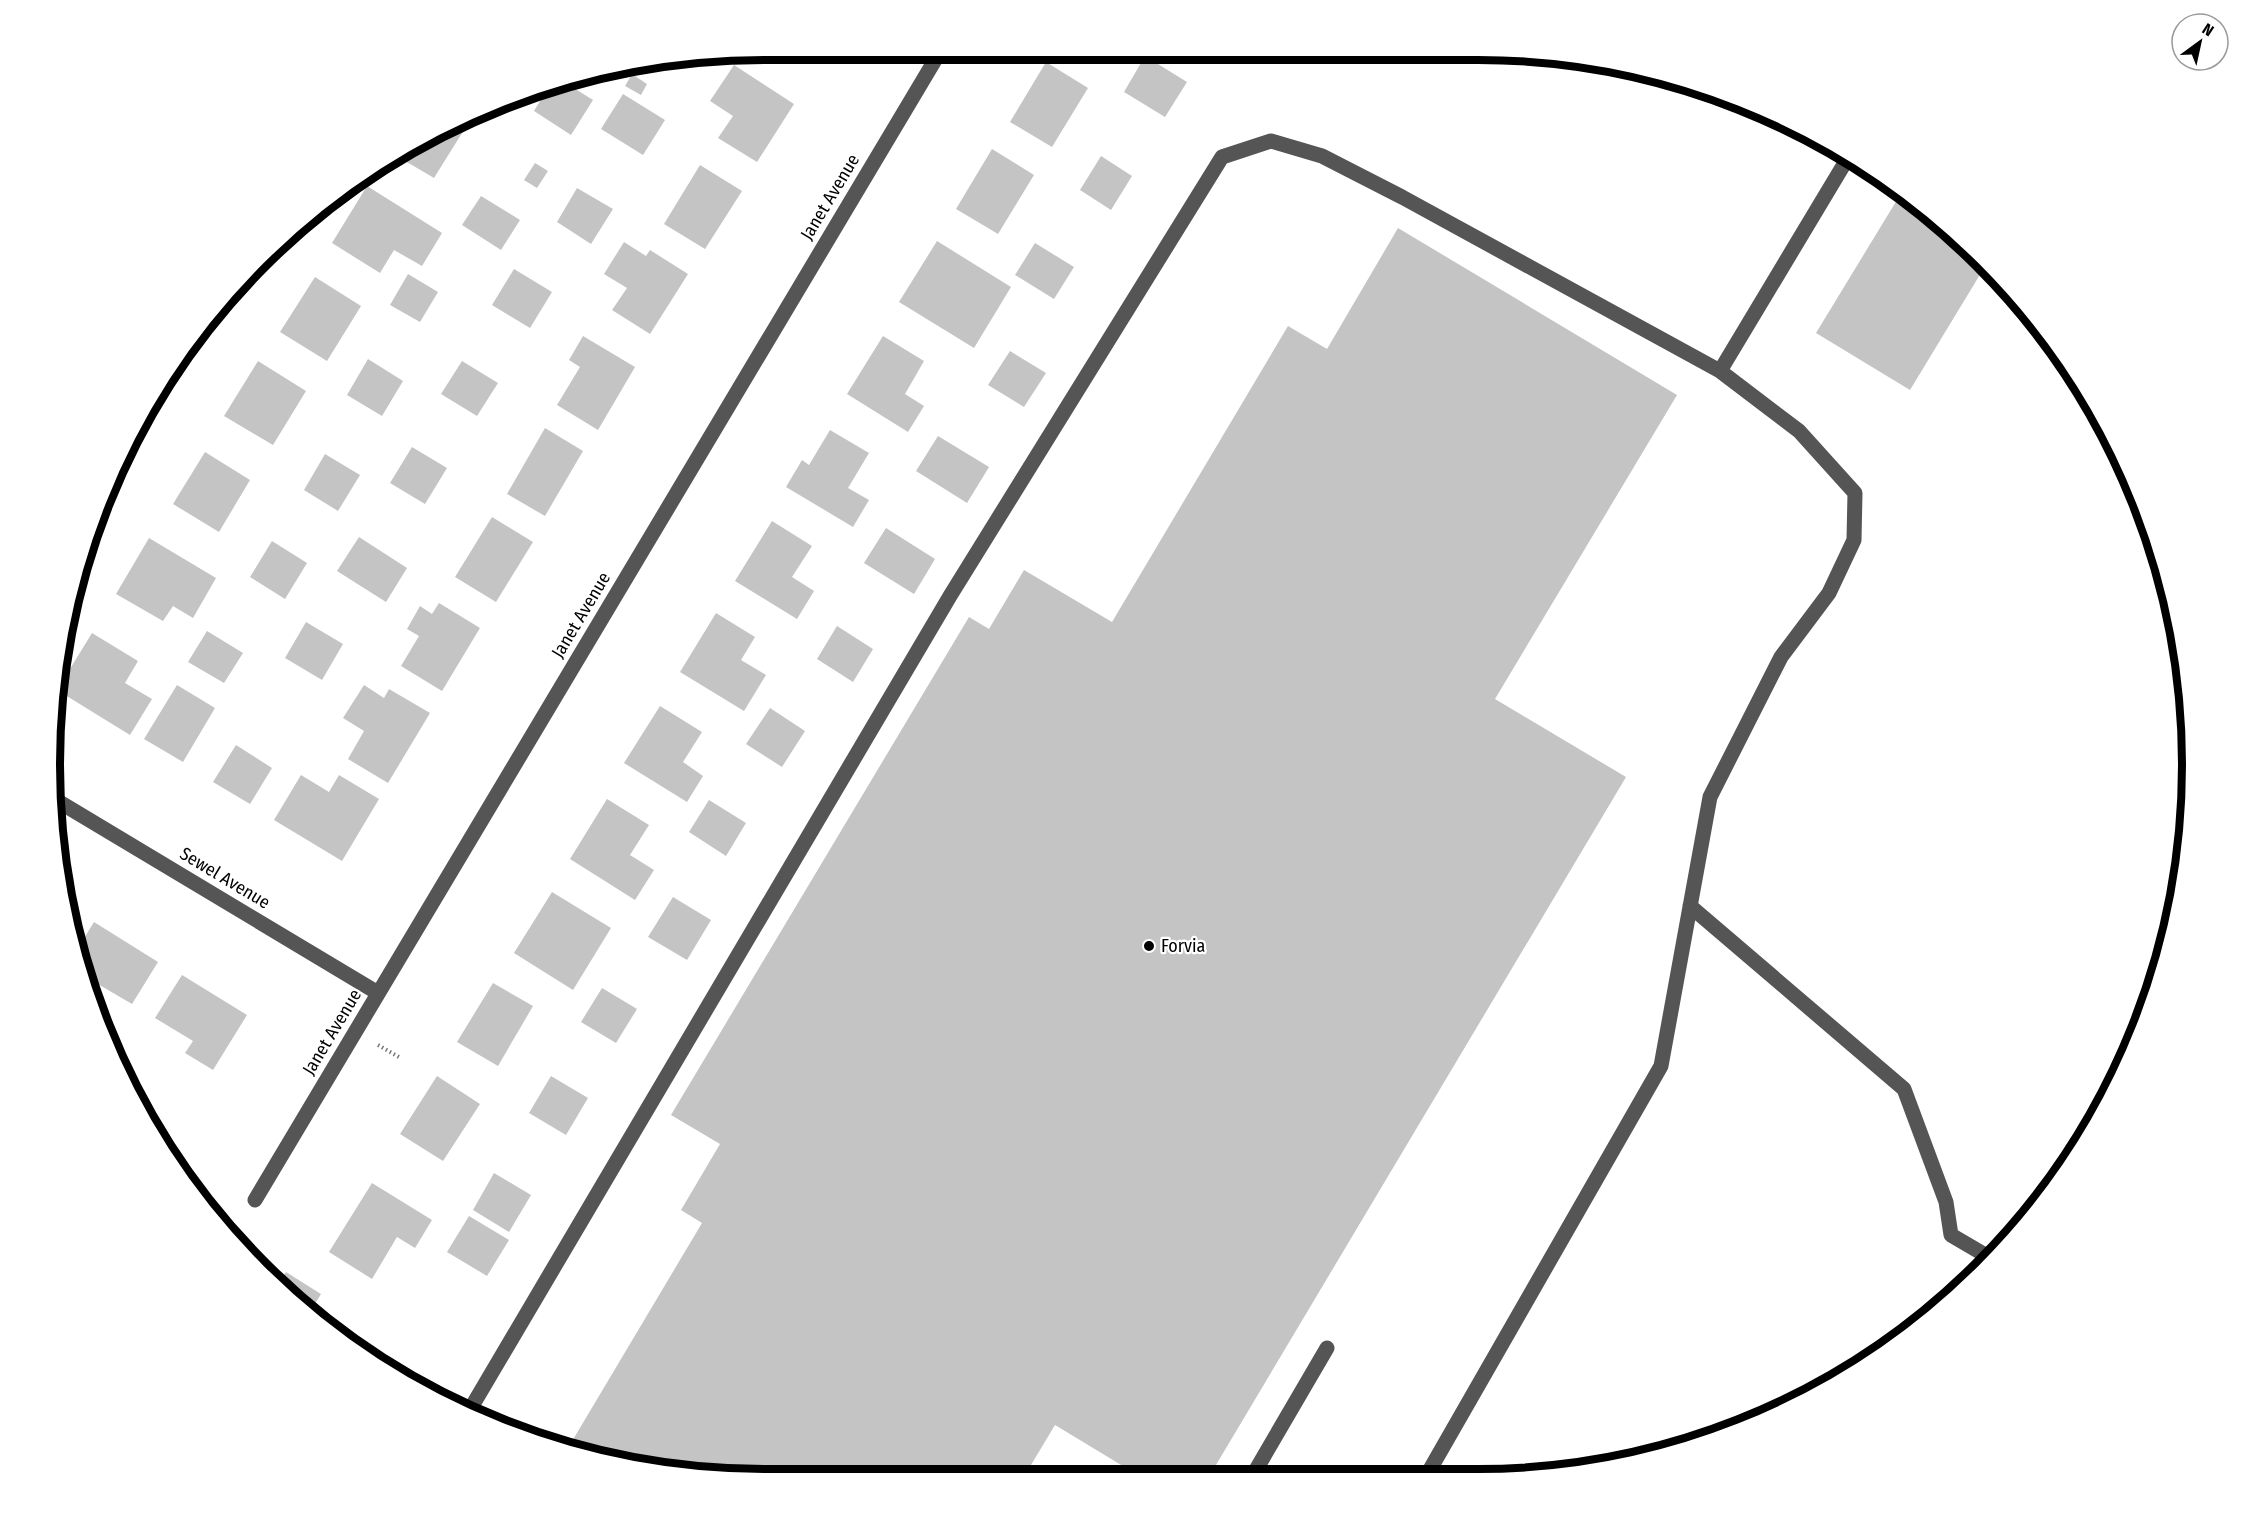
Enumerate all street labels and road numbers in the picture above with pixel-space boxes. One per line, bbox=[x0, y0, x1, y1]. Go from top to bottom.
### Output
street label: Janet Avenue bbox=[796, 150, 864, 244]
street label: Janet Avenue bbox=[547, 568, 615, 662]
street label: Sewel Avenue bbox=[176, 842, 274, 914]
street label: Janet Avenue bbox=[298, 985, 366, 1079]

